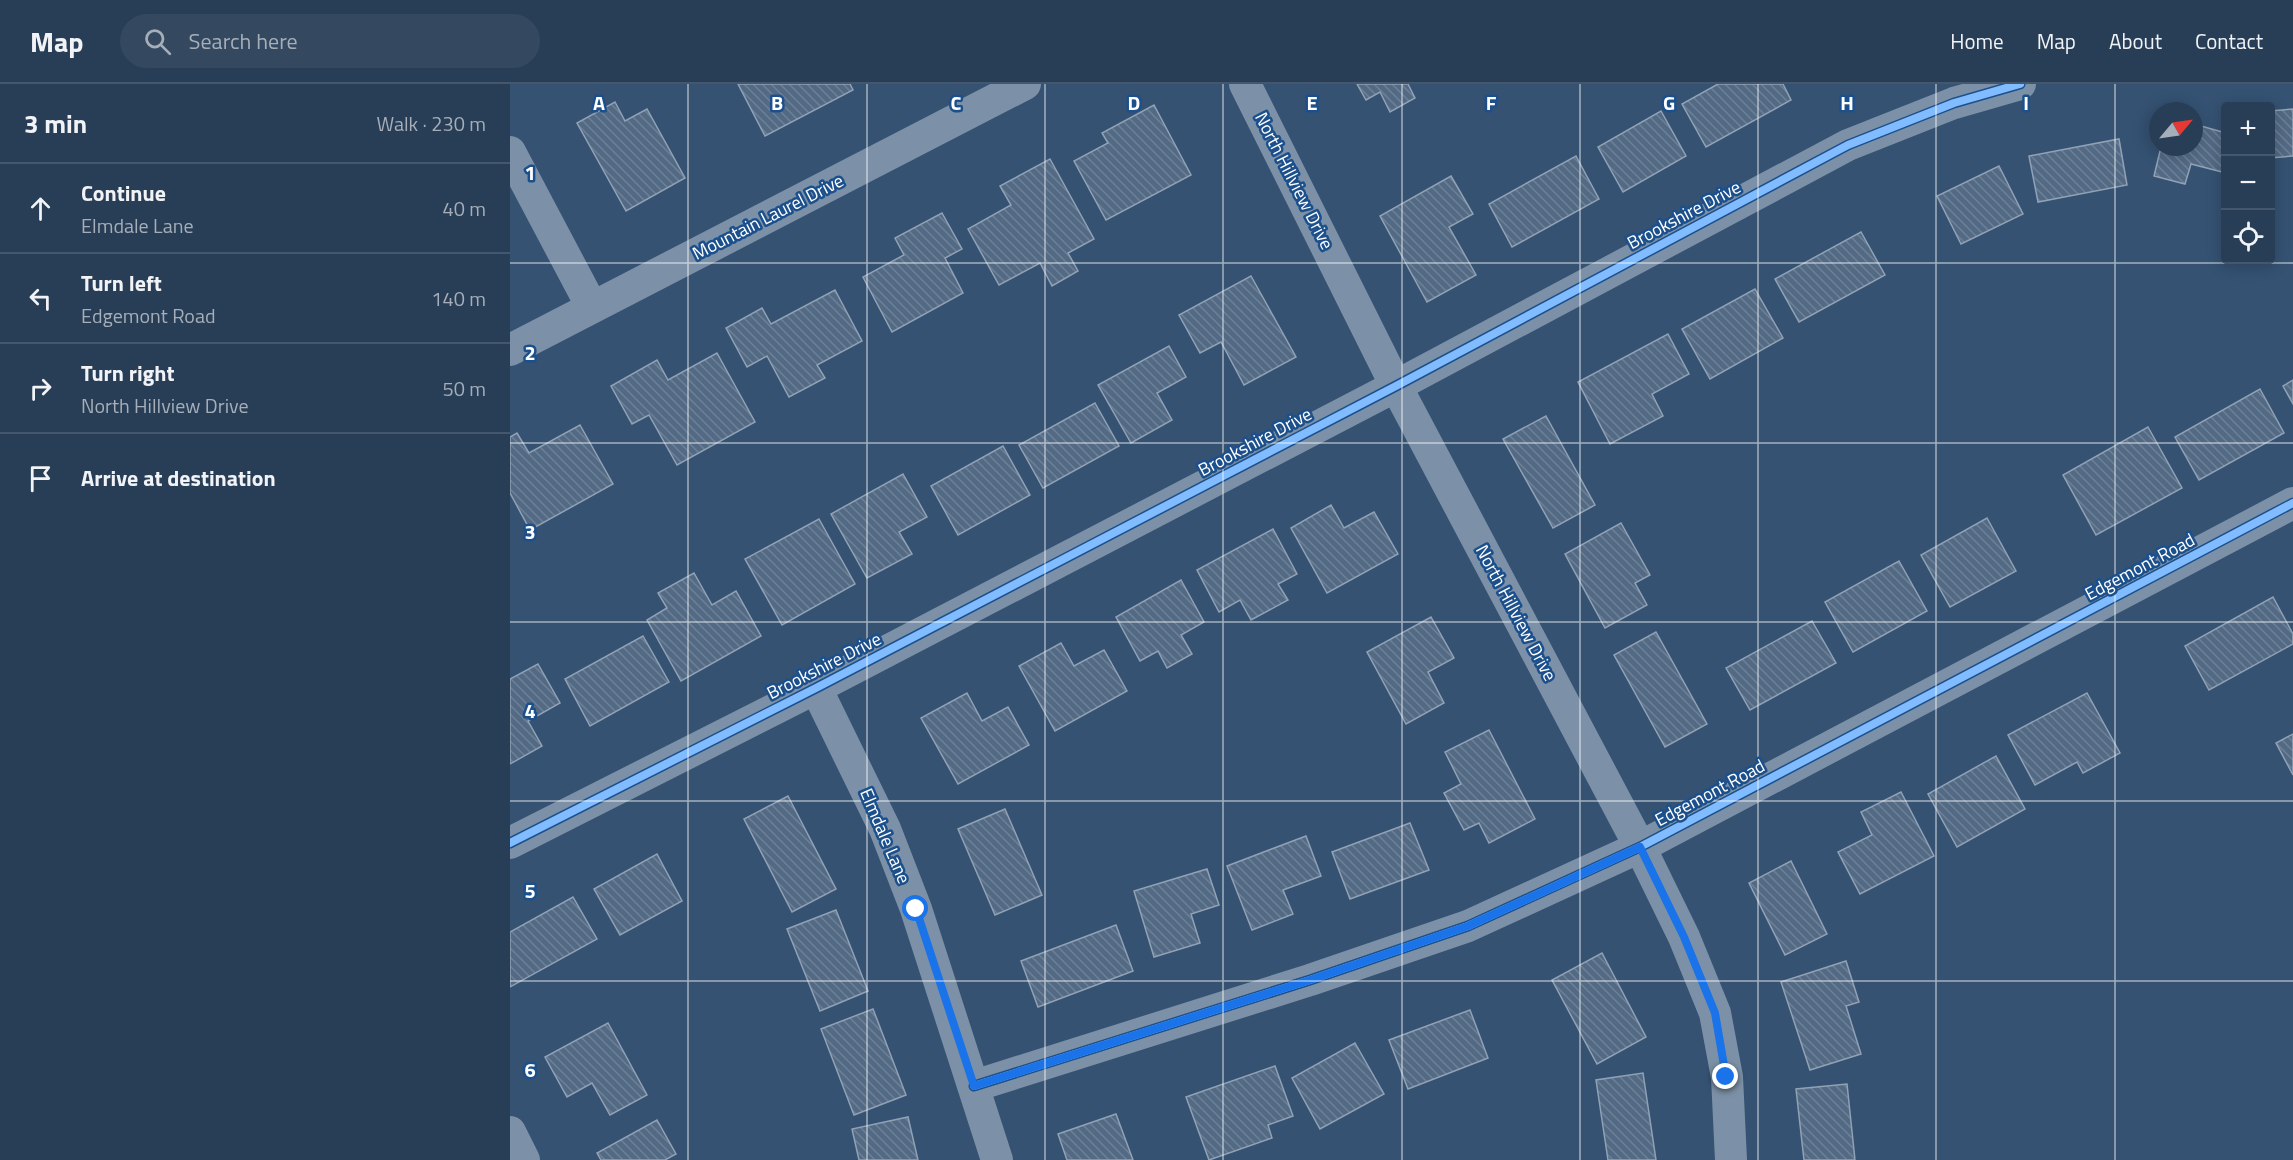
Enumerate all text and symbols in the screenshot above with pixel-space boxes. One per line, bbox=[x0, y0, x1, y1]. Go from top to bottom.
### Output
search box bbox=[120, 14, 540, 68]
text: Map bbox=[30, 20, 84, 63]
text: Search here bbox=[189, 24, 298, 58]
icon: search bbox=[141, 25, 174, 58]
text: Home bbox=[1950, 25, 2004, 57]
text: Map bbox=[2037, 25, 2076, 57]
text: About bbox=[2109, 25, 2162, 57]
text: Contact bbox=[2195, 25, 2263, 57]
text: A bbox=[593, 87, 605, 118]
text: B bbox=[771, 87, 783, 118]
text: C bbox=[951, 87, 962, 118]
text: D bbox=[1128, 87, 1140, 118]
text: E bbox=[1306, 87, 1318, 118]
text: F bbox=[1486, 87, 1497, 118]
text: G bbox=[1663, 87, 1675, 118]
text: H bbox=[1840, 87, 1854, 118]
text: I bbox=[2023, 87, 2029, 118]
north arrow bbox=[2149, 102, 2203, 156]
map controls bbox=[2221, 102, 2275, 264]
button: + bbox=[2221, 102, 2275, 156]
text: 3 min bbox=[24, 104, 87, 143]
street label: North Hillview Drive bbox=[1248, 107, 1341, 254]
text: Walk · 230 m bbox=[377, 108, 486, 139]
button: − bbox=[2221, 156, 2275, 210]
text: 1 bbox=[524, 157, 536, 188]
street label: Mountain Laurel Drive bbox=[687, 167, 848, 266]
street label: Brookshire Drive bbox=[1622, 173, 1745, 256]
text: Continue bbox=[81, 176, 166, 210]
icon: ahead bbox=[24, 192, 57, 225]
text: 40 m bbox=[442, 193, 486, 224]
text: Elmdale Lane bbox=[81, 210, 194, 241]
button: locate bbox=[2221, 210, 2275, 264]
text: Turn left bbox=[81, 266, 162, 300]
icon: left bbox=[24, 282, 57, 315]
text: 140 m bbox=[431, 283, 486, 314]
text: Edgemont Road bbox=[81, 300, 216, 331]
text: 2 bbox=[524, 337, 536, 368]
text: Turn right bbox=[81, 356, 175, 390]
icon: right bbox=[24, 372, 57, 405]
text: 50 m bbox=[442, 373, 486, 404]
text: North Hillview Drive bbox=[81, 390, 249, 421]
street label: Brookshire Drive bbox=[1193, 400, 1316, 483]
text: Arrive at destination bbox=[81, 461, 276, 495]
icon: arrive bbox=[24, 462, 57, 495]
text: 3 bbox=[524, 516, 536, 547]
street label: Edgemont Road bbox=[2080, 526, 2200, 607]
street label: North Hillview Drive bbox=[1469, 540, 1564, 686]
street label: Brookshire Drive bbox=[762, 625, 886, 706]
text: 4 bbox=[524, 695, 536, 726]
street label: Edgemont Road bbox=[1650, 752, 1770, 833]
street label: Elmdale Lane bbox=[853, 784, 918, 888]
text: 5 bbox=[524, 875, 536, 906]
route start bbox=[902, 895, 928, 921]
text: 6 bbox=[524, 1054, 536, 1085]
route end bbox=[1712, 1063, 1738, 1089]

